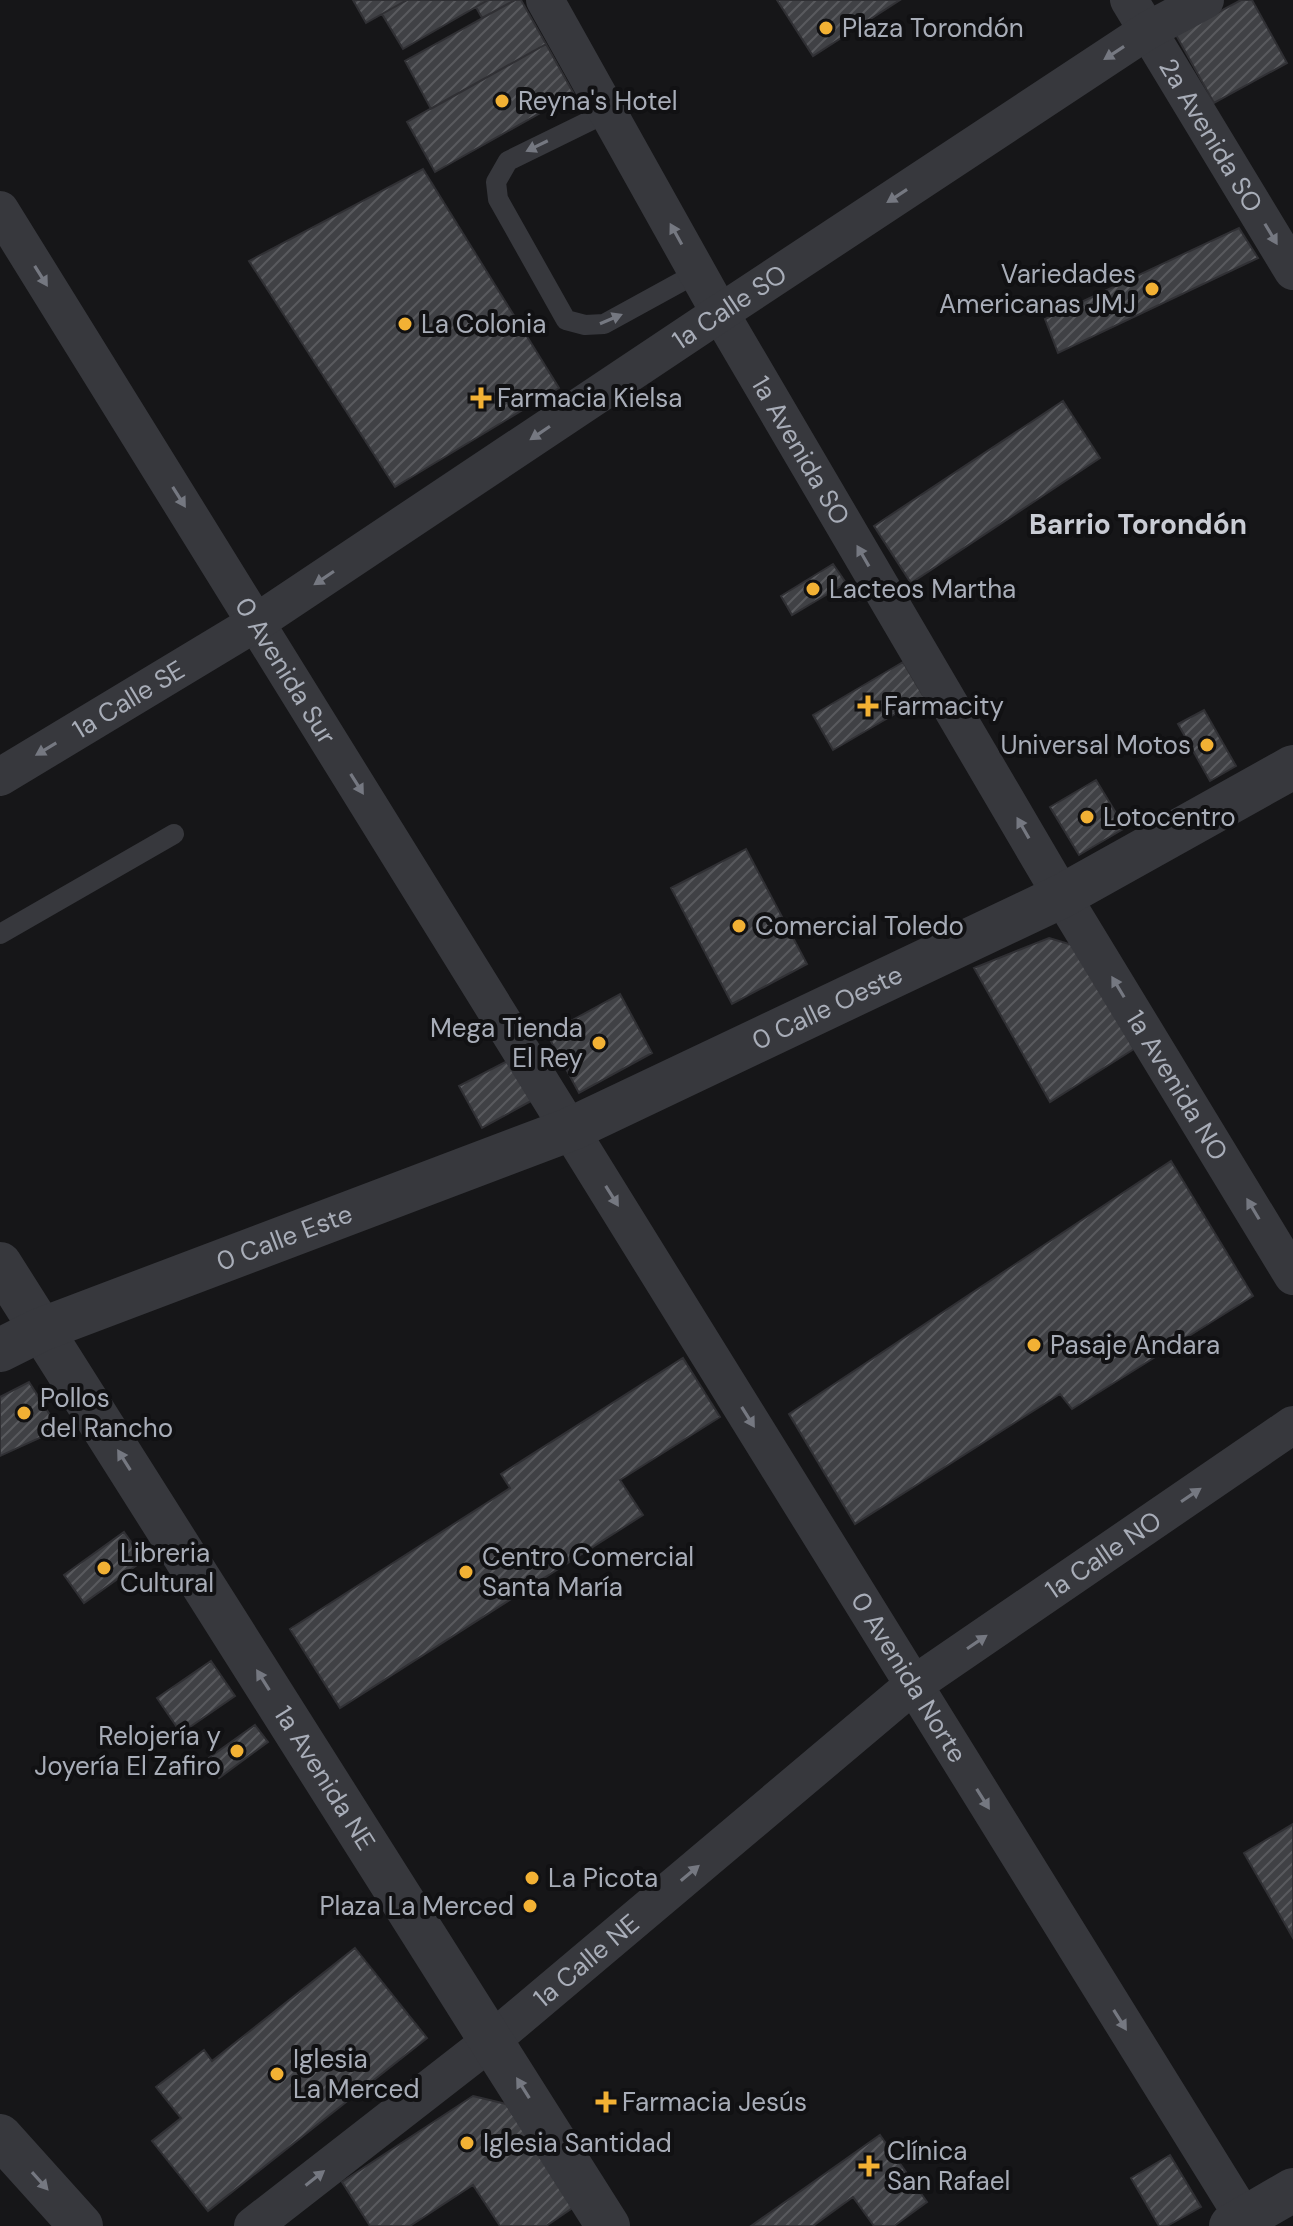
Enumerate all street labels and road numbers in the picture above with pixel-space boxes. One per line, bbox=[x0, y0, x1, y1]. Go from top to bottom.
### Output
street label: 2a Avenida SO bbox=[1151, 52, 1270, 218]
street label: 1a Calle SO bbox=[666, 257, 793, 357]
street label: 1a Avenida SO bbox=[744, 370, 858, 531]
street label: 0 Avenida Sur bbox=[227, 591, 344, 751]
street label: 1a Calle SE bbox=[66, 653, 191, 746]
street label: 0 Calle Oeste bbox=[746, 957, 908, 1058]
street label: 1a Avenida NO bbox=[1118, 1004, 1236, 1167]
street label: 0 Calle Este bbox=[212, 1196, 357, 1279]
street label: 1a Calle NO bbox=[1039, 1503, 1168, 1607]
street label: 0 Avenida Norte bbox=[843, 1586, 975, 1769]
street label: 1a Avenida NE bbox=[267, 1699, 383, 1856]
street label: 1a Calle NE bbox=[526, 1906, 646, 2015]

